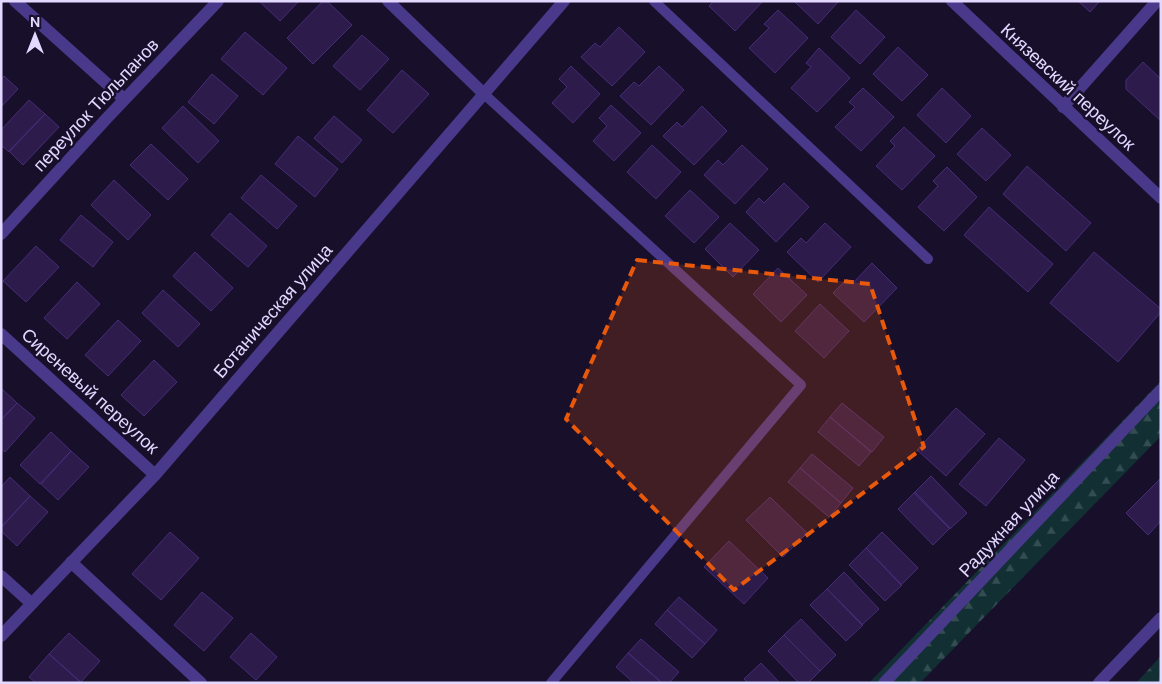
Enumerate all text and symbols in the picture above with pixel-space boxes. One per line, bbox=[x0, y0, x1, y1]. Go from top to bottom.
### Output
north arrow bbox=[10, 10, 60, 60]
text: N bbox=[30, 13, 40, 31]
street label: Князевский переулок bbox=[995, 18, 1141, 156]
street label: переулок Тюльпанов bbox=[28, 33, 164, 177]
street label: Ботаническая улица bbox=[208, 238, 339, 383]
street label: Сиреневый переулок bbox=[16, 323, 164, 459]
street label: Радужная улица bbox=[953, 465, 1065, 582]

